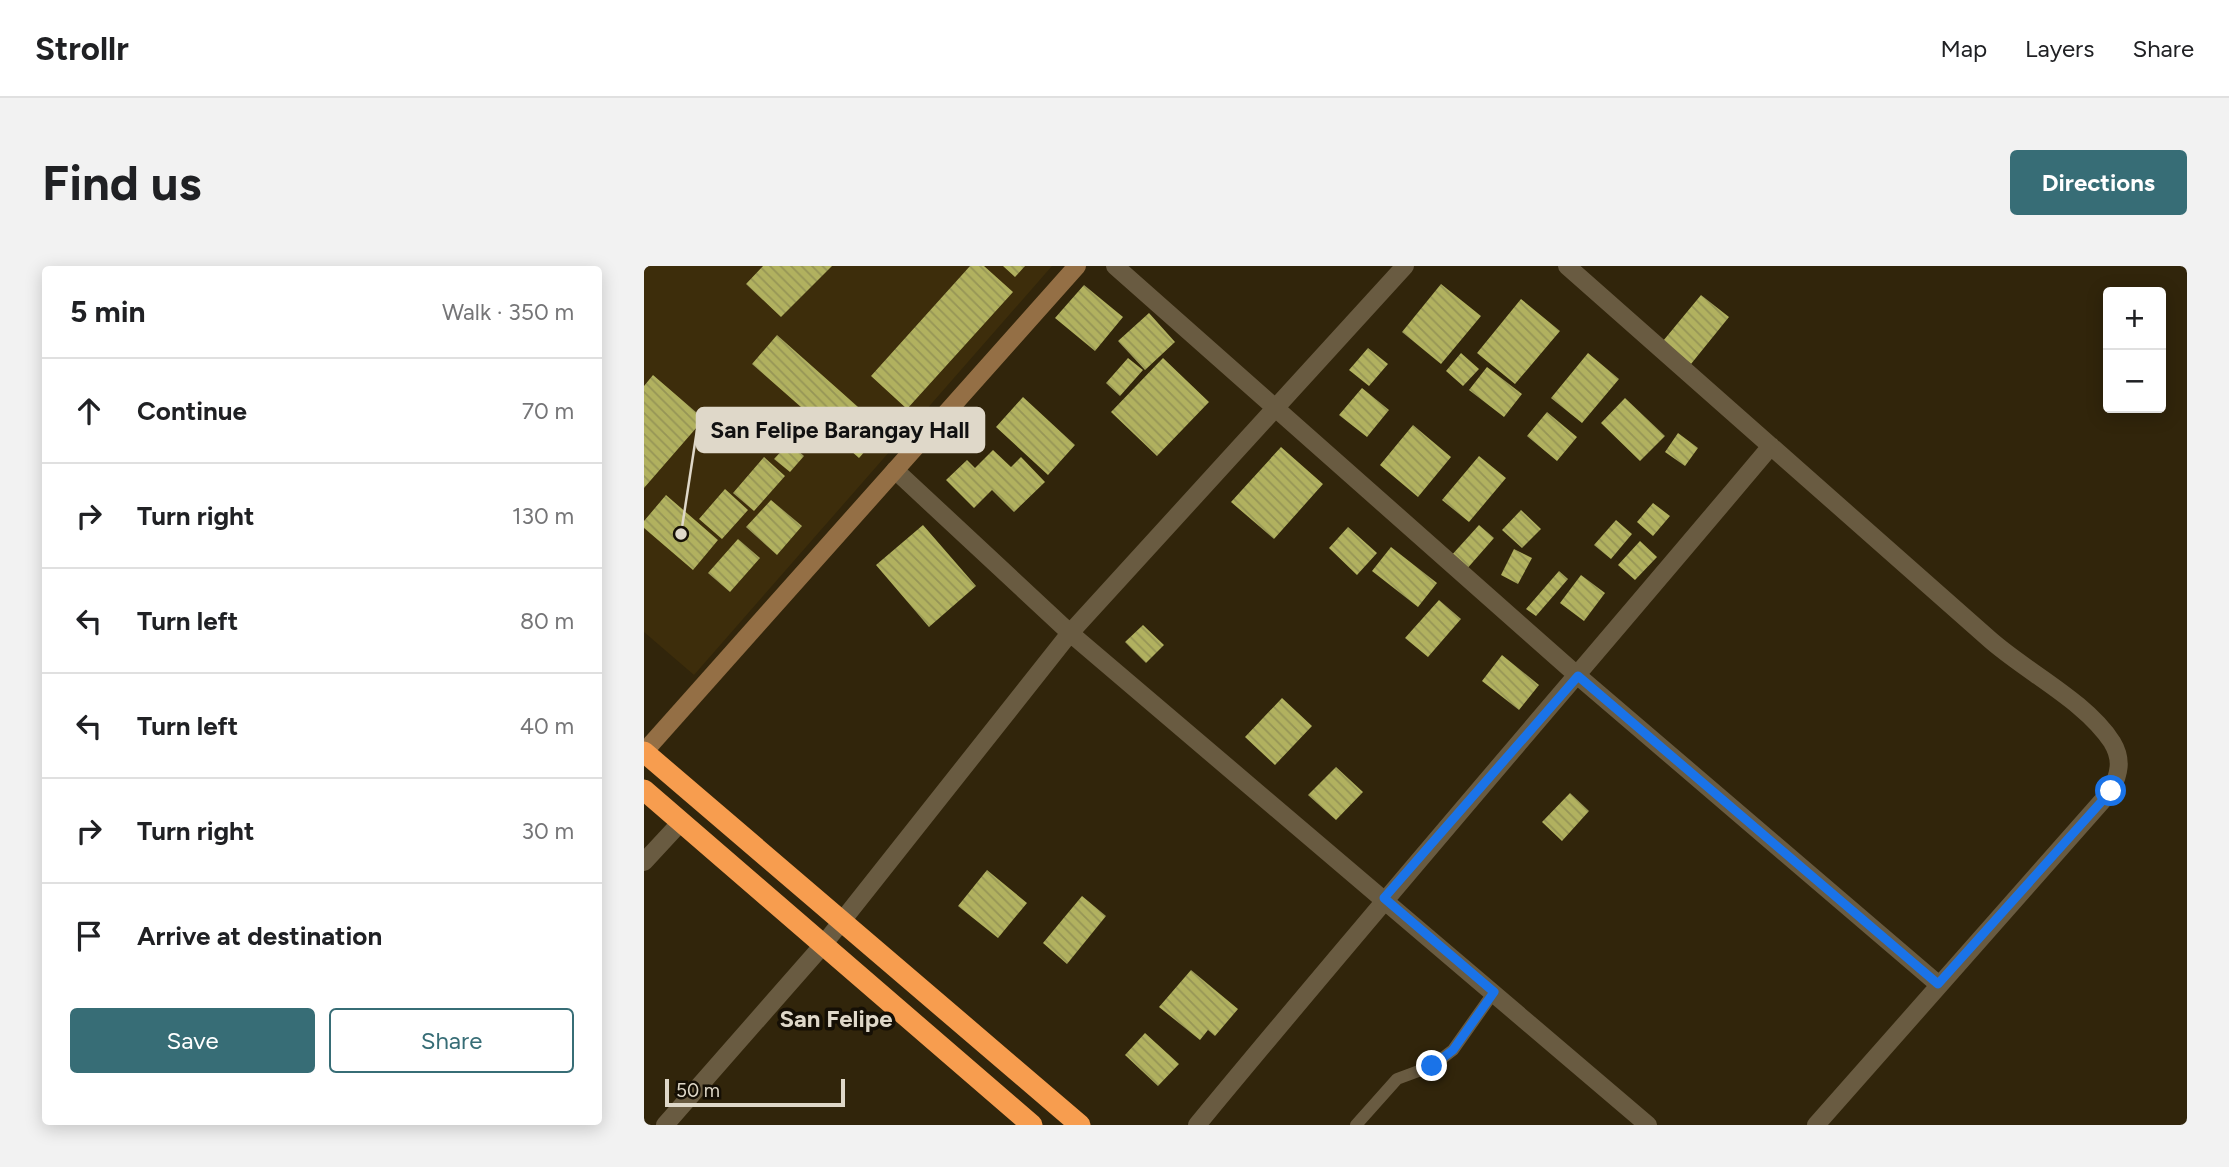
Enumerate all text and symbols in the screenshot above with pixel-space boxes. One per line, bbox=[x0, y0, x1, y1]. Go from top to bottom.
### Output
text: Strollr bbox=[35, 29, 129, 68]
text: Map bbox=[1940, 34, 1987, 63]
text: Layers bbox=[2025, 34, 2094, 63]
text: Share bbox=[2132, 34, 2194, 63]
button: Directions bbox=[2010, 150, 2187, 215]
text: Find us bbox=[42, 153, 201, 212]
map controls bbox=[2103, 287, 2166, 413]
button: + bbox=[2103, 287, 2166, 350]
text: 5 min bbox=[70, 293, 146, 330]
text: Walk · 350 m bbox=[442, 298, 574, 326]
button: − bbox=[2103, 350, 2166, 413]
icon: ahead bbox=[70, 392, 108, 430]
text: Continue bbox=[137, 395, 247, 427]
text: 70 m bbox=[522, 397, 574, 425]
callout: San Felipe Barangay Hall bbox=[697, 408, 984, 452]
text: San Felipe Barangay Hall bbox=[710, 416, 970, 444]
icon: right bbox=[70, 497, 108, 535]
text: Turn right bbox=[137, 500, 254, 532]
text: 130 m bbox=[512, 502, 574, 530]
icon: left bbox=[70, 602, 108, 640]
text: Turn left bbox=[137, 605, 238, 637]
text: 80 m bbox=[520, 607, 574, 635]
icon: left bbox=[70, 707, 108, 745]
text: Turn left bbox=[137, 710, 238, 742]
text: 40 m bbox=[520, 712, 574, 740]
route start bbox=[2095, 775, 2126, 806]
icon: right bbox=[70, 812, 108, 850]
text: Turn right bbox=[137, 815, 254, 847]
text: 30 m bbox=[521, 817, 574, 845]
icon: arrive bbox=[70, 917, 108, 955]
text: Arrive at destination bbox=[137, 920, 382, 952]
district label: San Felipe bbox=[779, 1004, 893, 1033]
button: Save bbox=[70, 1008, 315, 1073]
button: Share bbox=[329, 1008, 574, 1073]
route end bbox=[1416, 1050, 1447, 1081]
scale bar bbox=[665, 1076, 845, 1108]
text: 50 m bbox=[676, 1079, 720, 1102]

